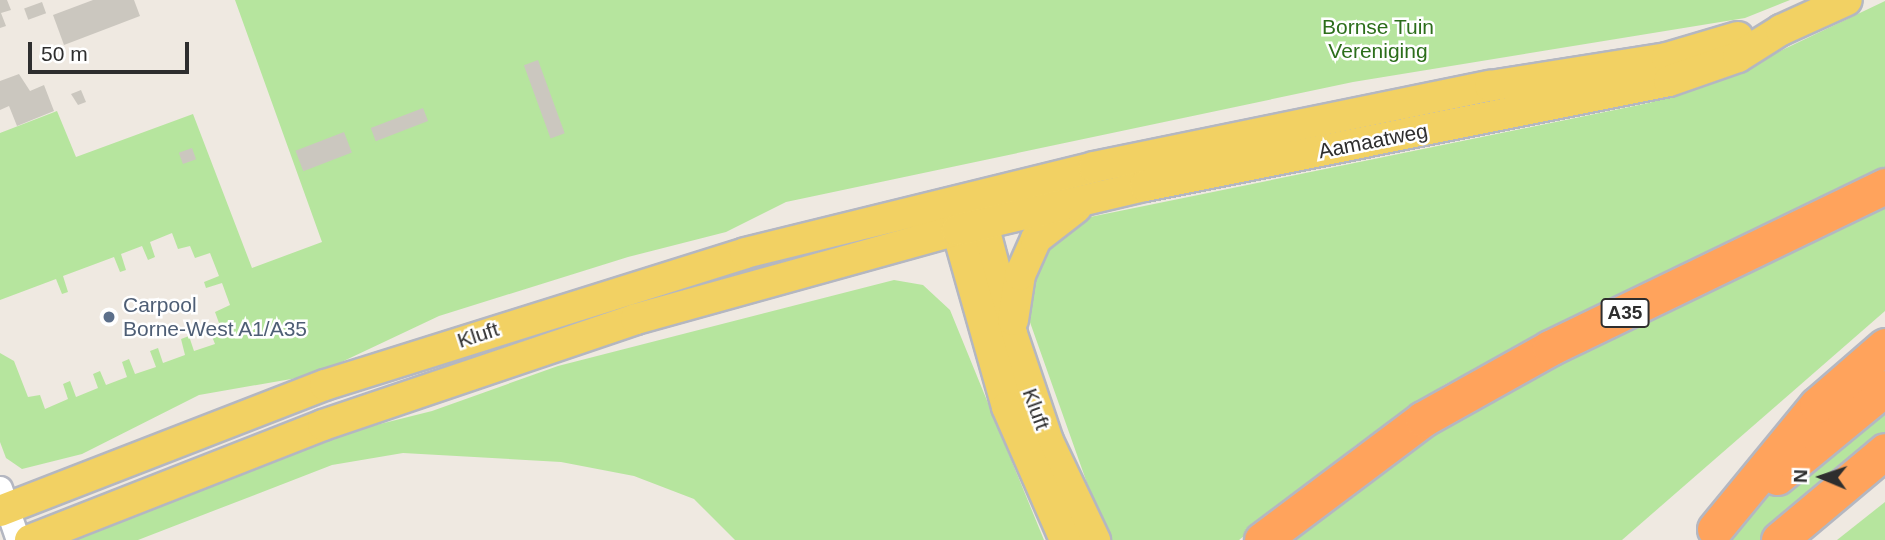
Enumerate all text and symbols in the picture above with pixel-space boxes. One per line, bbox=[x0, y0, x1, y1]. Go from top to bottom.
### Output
park label: Bornse Tuin Vereniging bbox=[1322, 14, 1434, 64]
scale bar bbox=[32, 28, 192, 72]
text: 50 m bbox=[41, 42, 88, 65]
street label: Aamaatweg bbox=[1316, 118, 1430, 164]
place label: Carpool Borne-West A1/A35 bbox=[123, 292, 308, 342]
road number: A35 bbox=[1600, 298, 1650, 328]
marker: Carpool Borne-West A1/A35 bbox=[101, 309, 117, 325]
street label: Kluft bbox=[454, 317, 502, 353]
street label: Kluft bbox=[1017, 385, 1055, 433]
north arrow bbox=[1787, 442, 1857, 512]
text: N bbox=[1790, 469, 1811, 483]

